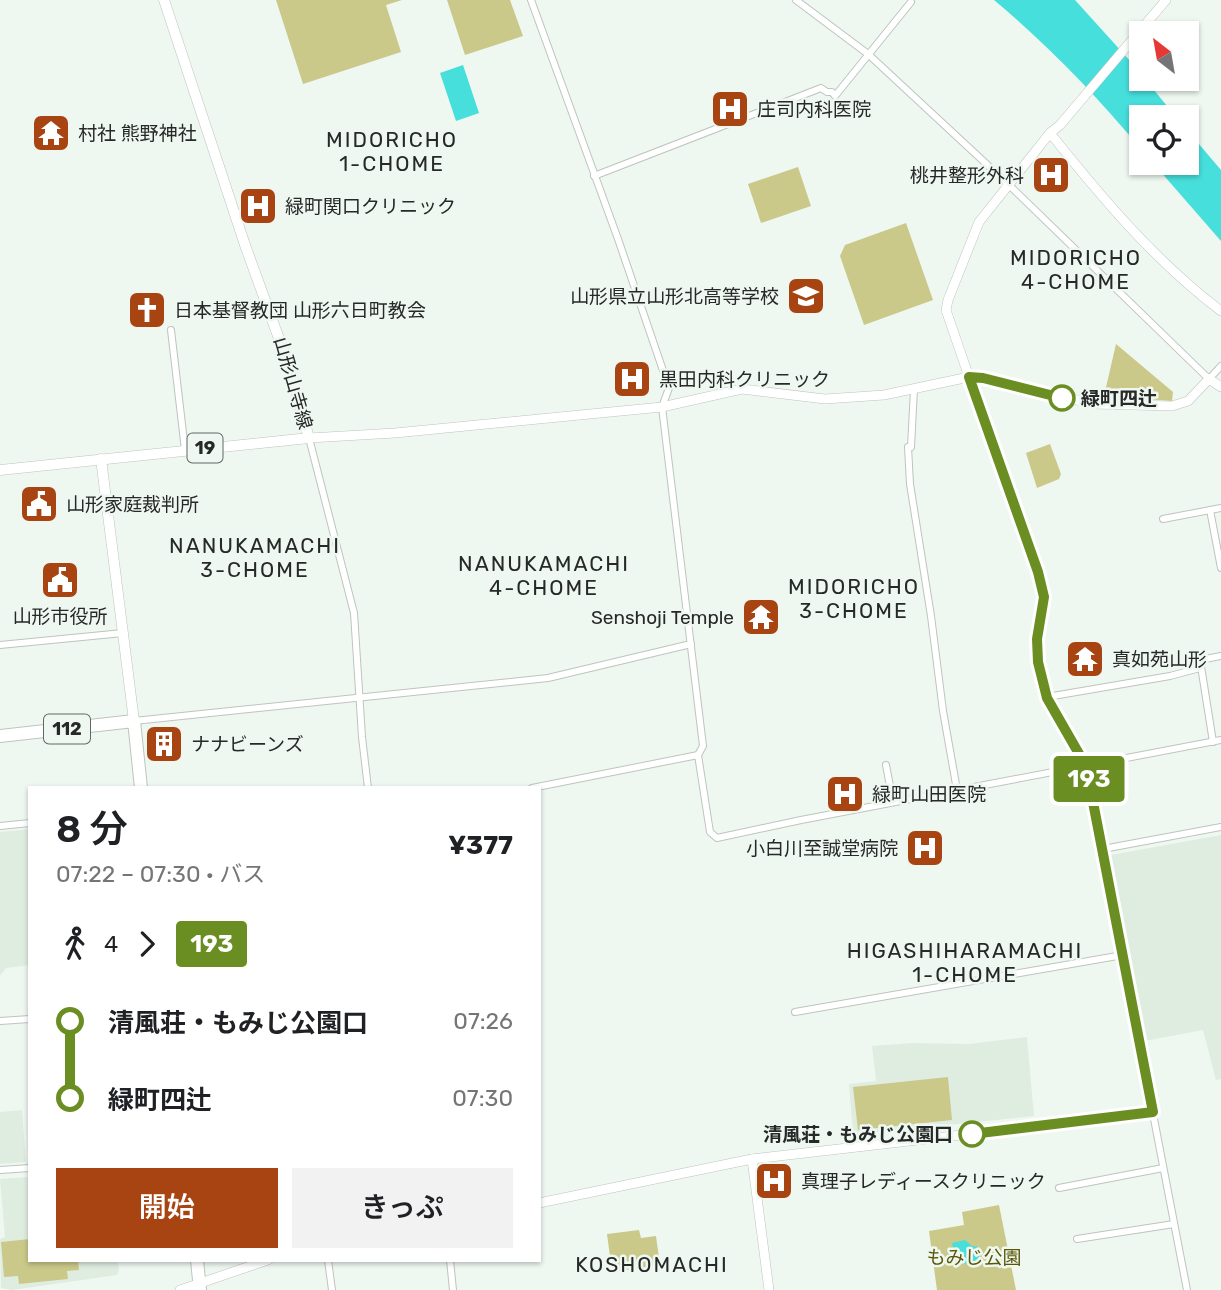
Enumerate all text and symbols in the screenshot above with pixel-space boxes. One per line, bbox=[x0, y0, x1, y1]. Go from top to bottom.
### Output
north arrow bbox=[1129, 21, 1199, 91]
map controls bbox=[1129, 21, 1199, 175]
hospital icon: 庄司内科医院 bbox=[709, 88, 751, 130]
place label: 庄司内科医院 bbox=[757, 98, 871, 121]
button: locate bbox=[1129, 105, 1199, 175]
temple icon: 村社 熊野神社 bbox=[30, 112, 72, 154]
place label: 村社 熊野神社 bbox=[78, 122, 197, 145]
district label: MIDORICHO 1-CHOME bbox=[326, 127, 458, 176]
hospital icon: 桃井整形外科 bbox=[1030, 154, 1072, 196]
place label: 桃井整形外科 bbox=[910, 164, 1024, 187]
hospital icon: 緑町関口クリニック bbox=[237, 185, 279, 227]
place label: 緑町関口クリニック bbox=[285, 195, 456, 218]
district label: MIDORICHO 4-CHOME bbox=[1010, 245, 1142, 294]
school or university icon: 山形県立山形北高等学校 bbox=[785, 275, 827, 317]
place label: 山形県立山形北高等学校 bbox=[570, 285, 779, 308]
church icon: 日本基督教団 山形六日町教会 bbox=[126, 289, 168, 331]
place label: 日本基督教団 山形六日町教会 bbox=[174, 299, 426, 322]
street label: 山形山寺線 bbox=[269, 334, 317, 432]
hospital icon: 黒田内科クリニック bbox=[611, 358, 653, 400]
place label: 黒田内科クリニック bbox=[659, 368, 830, 391]
marker: 緑町四辻 bbox=[1049, 385, 1075, 411]
place label: 緑町四辻 bbox=[1081, 387, 1157, 410]
road number: 19 bbox=[188, 434, 222, 462]
public building icon: 山形家庭裁判所 bbox=[18, 483, 60, 525]
place label: 山形家庭裁判所 bbox=[66, 493, 199, 516]
district label: NANUKAMACHI 3-CHOME bbox=[169, 533, 341, 582]
district label: NANUKAMACHI 4-CHOME bbox=[458, 551, 630, 600]
public building icon: 山形市役所 bbox=[39, 559, 81, 601]
district label: MIDORICHO 3-CHOME bbox=[788, 574, 920, 623]
temple icon: Senshoji Temple bbox=[740, 596, 782, 638]
place label: 山形市役所 bbox=[12, 605, 108, 628]
place label: Senshoji Temple bbox=[591, 606, 734, 629]
temple icon: 真如苑山形 bbox=[1064, 638, 1106, 680]
place label: 真如苑山形 bbox=[1112, 648, 1207, 671]
road number: 112 bbox=[44, 714, 90, 744]
building icon: ナナビーンズ bbox=[143, 723, 185, 765]
place label: ナナビーンズ bbox=[191, 733, 304, 756]
line badge: 193 bbox=[1049, 756, 1129, 802]
text: 193 bbox=[1068, 765, 1110, 793]
hospital icon: 緑町山田医院 bbox=[824, 773, 866, 815]
place label: 緑町山田医院 bbox=[872, 783, 986, 806]
text: 8 分 bbox=[56, 806, 128, 852]
hospital icon: 小白川至誠堂病院 bbox=[904, 827, 946, 869]
text: ¥377 bbox=[448, 830, 513, 861]
place label: 小白川至誠堂病院 bbox=[746, 837, 898, 860]
text: 07:22 – 07:30 · バス bbox=[56, 860, 265, 888]
icon: walk bbox=[56, 925, 94, 963]
icon: forward bbox=[128, 925, 166, 963]
text: 4 bbox=[104, 930, 118, 958]
text: 193 bbox=[190, 930, 233, 958]
district label: HIGASHIHARAMACHI 1-CHOME bbox=[847, 938, 1083, 987]
text: 07:26 bbox=[453, 1007, 513, 1035]
text: 清風荘・もみじ公園口 bbox=[108, 1008, 368, 1039]
text: 07:30 bbox=[452, 1084, 513, 1112]
text: 緑町四辻 bbox=[108, 1085, 212, 1116]
marker: 清風荘・もみじ公園口 bbox=[959, 1121, 985, 1147]
place label: 清風荘・もみじ公園口 bbox=[763, 1123, 953, 1146]
hospital icon: 真理子レディースクリニック bbox=[753, 1160, 795, 1202]
button: 開始 bbox=[56, 1168, 278, 1248]
button: きっぷ bbox=[292, 1168, 513, 1248]
place label: 真理子レディースクリニック bbox=[801, 1170, 1046, 1193]
park label: もみじ公園 bbox=[926, 1246, 1022, 1269]
district label: KOSHOMACHI bbox=[575, 1252, 729, 1277]

